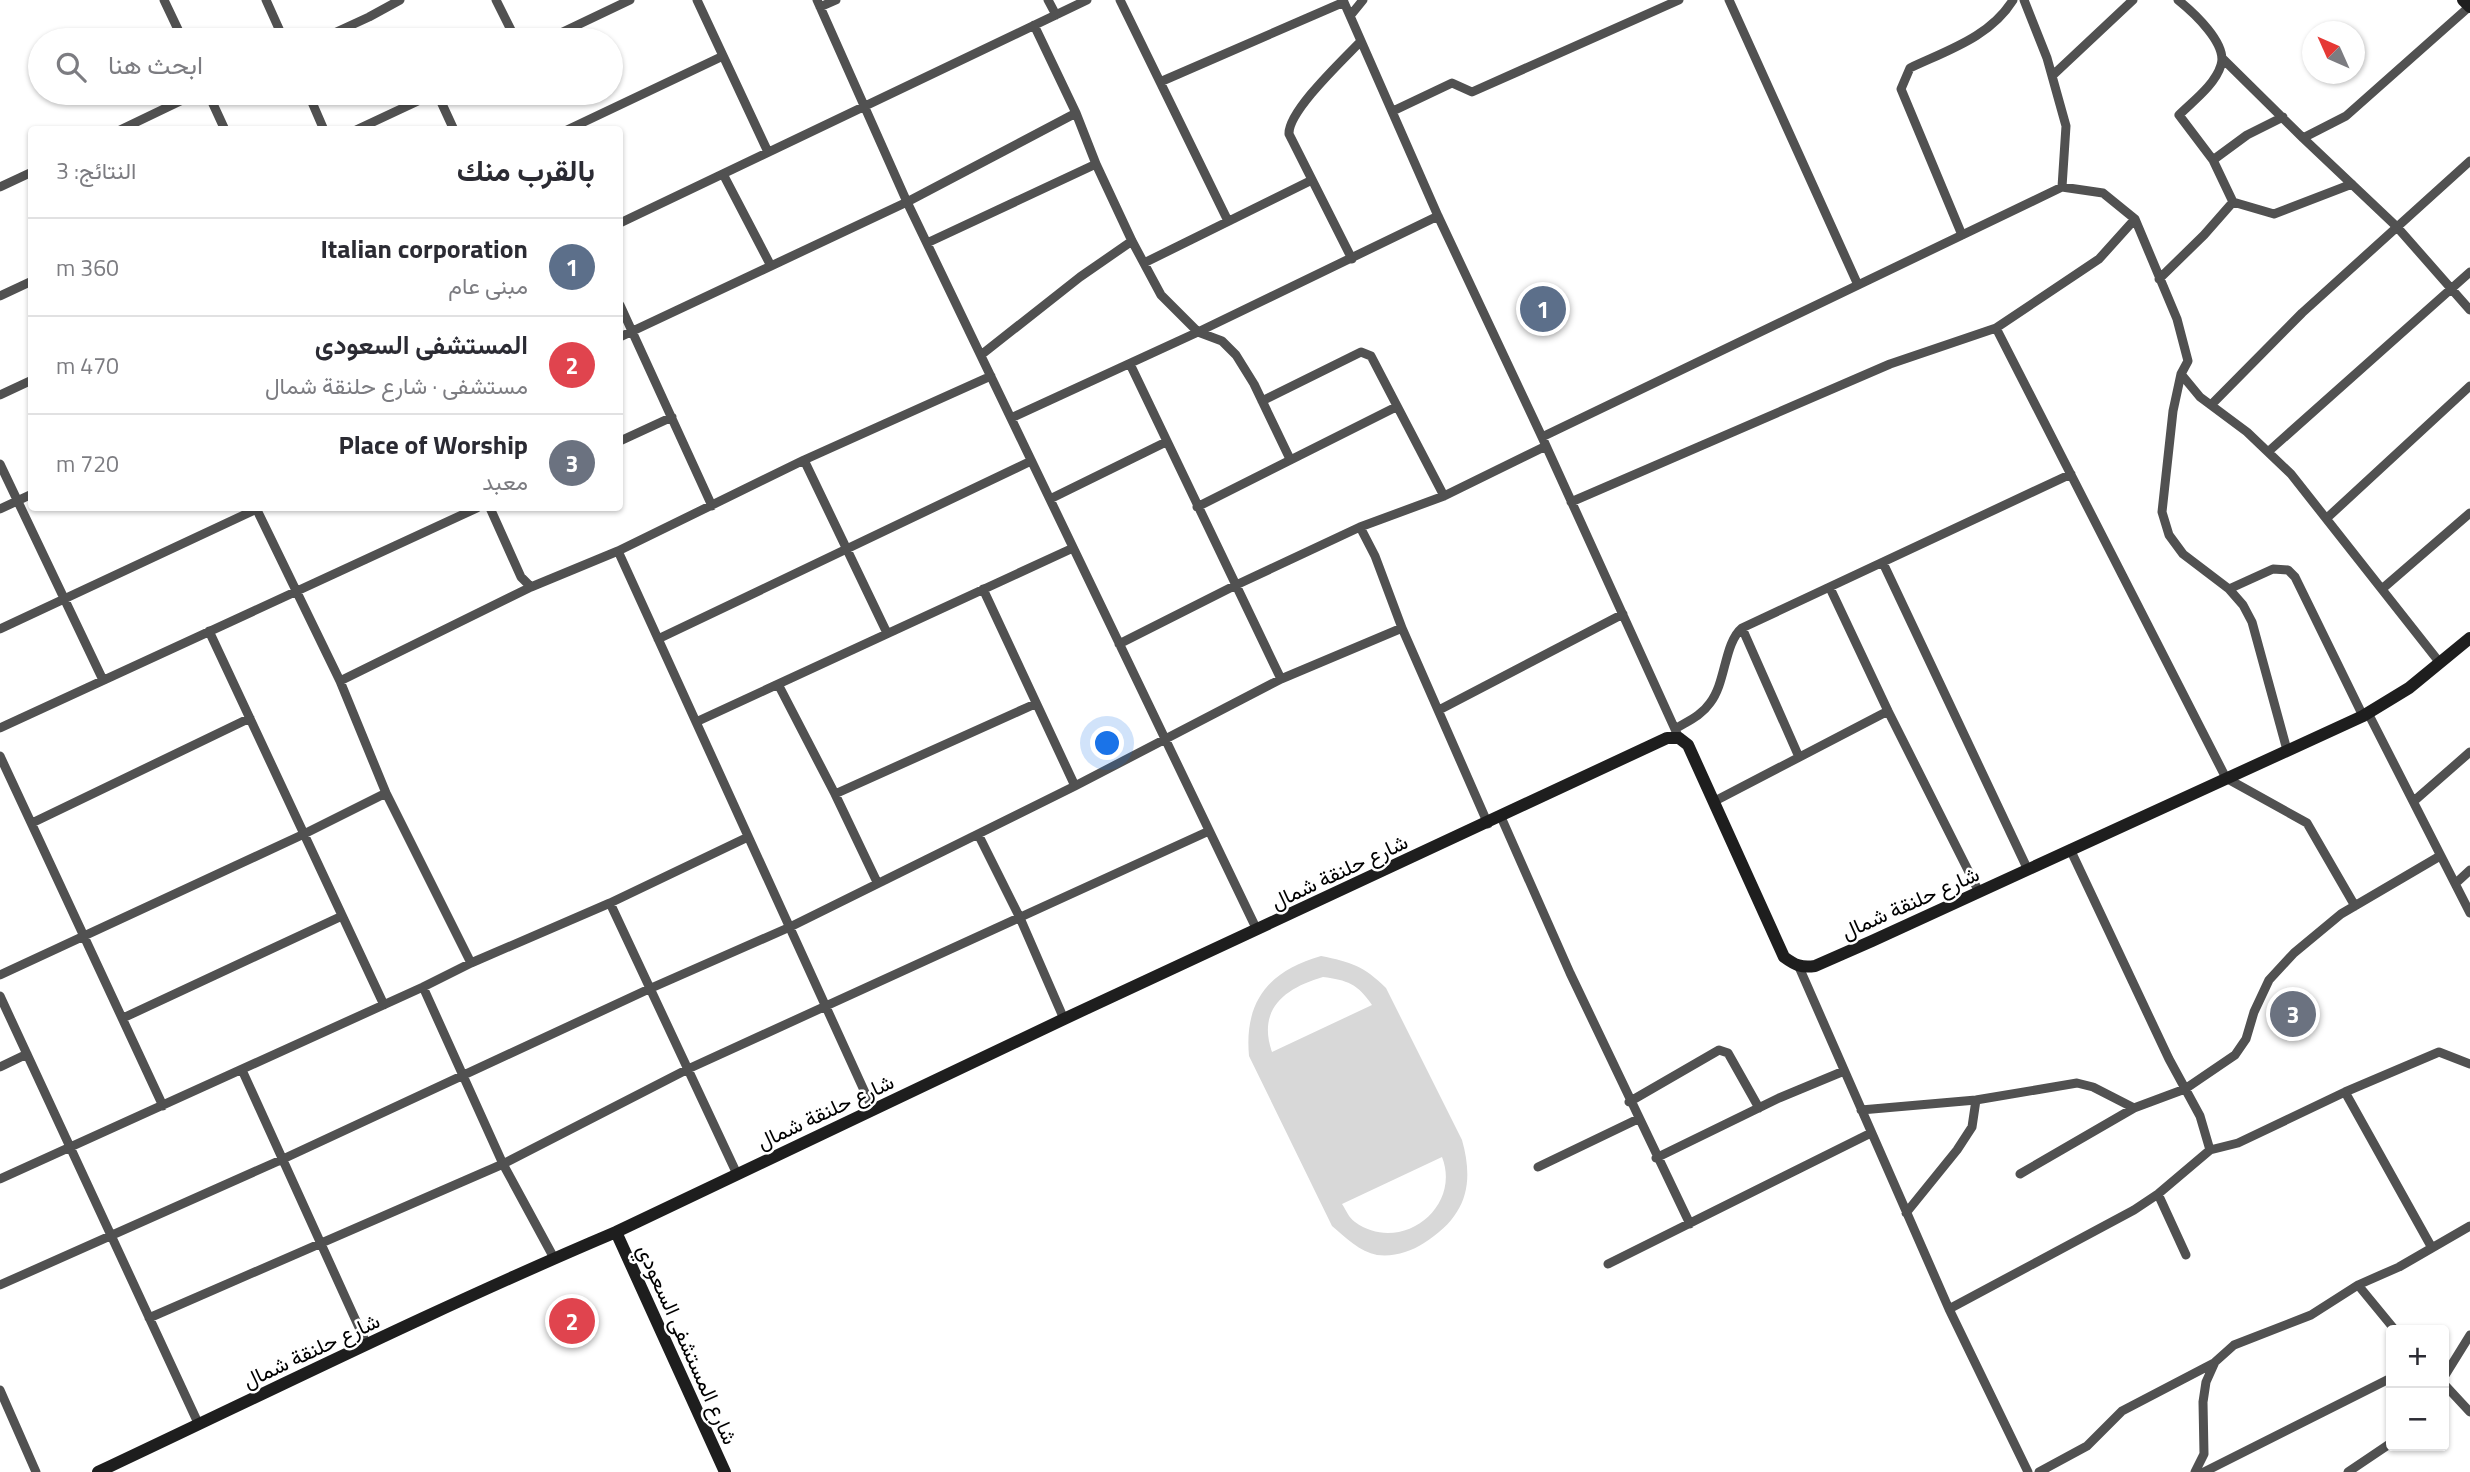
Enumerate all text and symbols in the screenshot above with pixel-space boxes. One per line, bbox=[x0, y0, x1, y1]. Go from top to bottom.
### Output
north arrow bbox=[2302, 21, 2365, 84]
search box bbox=[28, 28, 623, 105]
text: ابحث هنا bbox=[108, 45, 203, 84]
icon: search bbox=[52, 48, 90, 86]
text: بالقرب منك bbox=[457, 147, 595, 193]
text: النتائج: 3 bbox=[56, 153, 136, 188]
text: Italian corporation bbox=[320, 229, 528, 268]
text: 360 m bbox=[56, 250, 119, 285]
text: 1 bbox=[566, 250, 578, 285]
text: مبنى عام bbox=[448, 268, 528, 303]
pin: 1 bbox=[1520, 283, 1566, 335]
text: المستشفى السعودى bbox=[315, 325, 528, 364]
text: 470 m bbox=[56, 348, 119, 383]
text: 2 bbox=[566, 348, 578, 383]
text: مستشفى · شارع حلنقة شمال bbox=[265, 368, 528, 403]
text: Place of Worship bbox=[338, 425, 528, 464]
text: 720 m bbox=[56, 446, 119, 481]
text: 3 bbox=[566, 446, 578, 481]
text: معبد bbox=[482, 464, 528, 499]
your location bbox=[1090, 726, 1124, 760]
street label: شارع حلنقة شمال bbox=[1265, 825, 1413, 917]
street label: شارع حلنقة شمال bbox=[1836, 857, 1984, 947]
pin: 3 bbox=[2270, 988, 2316, 1040]
street label: شارع حلنقة شمال bbox=[751, 1065, 899, 1157]
street label: شارع المستشفى السعودي bbox=[628, 1239, 747, 1450]
pin: 2 bbox=[549, 1295, 595, 1347]
street label: شارع حلنقة شمال bbox=[237, 1304, 385, 1396]
map controls bbox=[2386, 1325, 2449, 1451]
button: + bbox=[2386, 1325, 2449, 1388]
button: − bbox=[2386, 1388, 2449, 1451]

